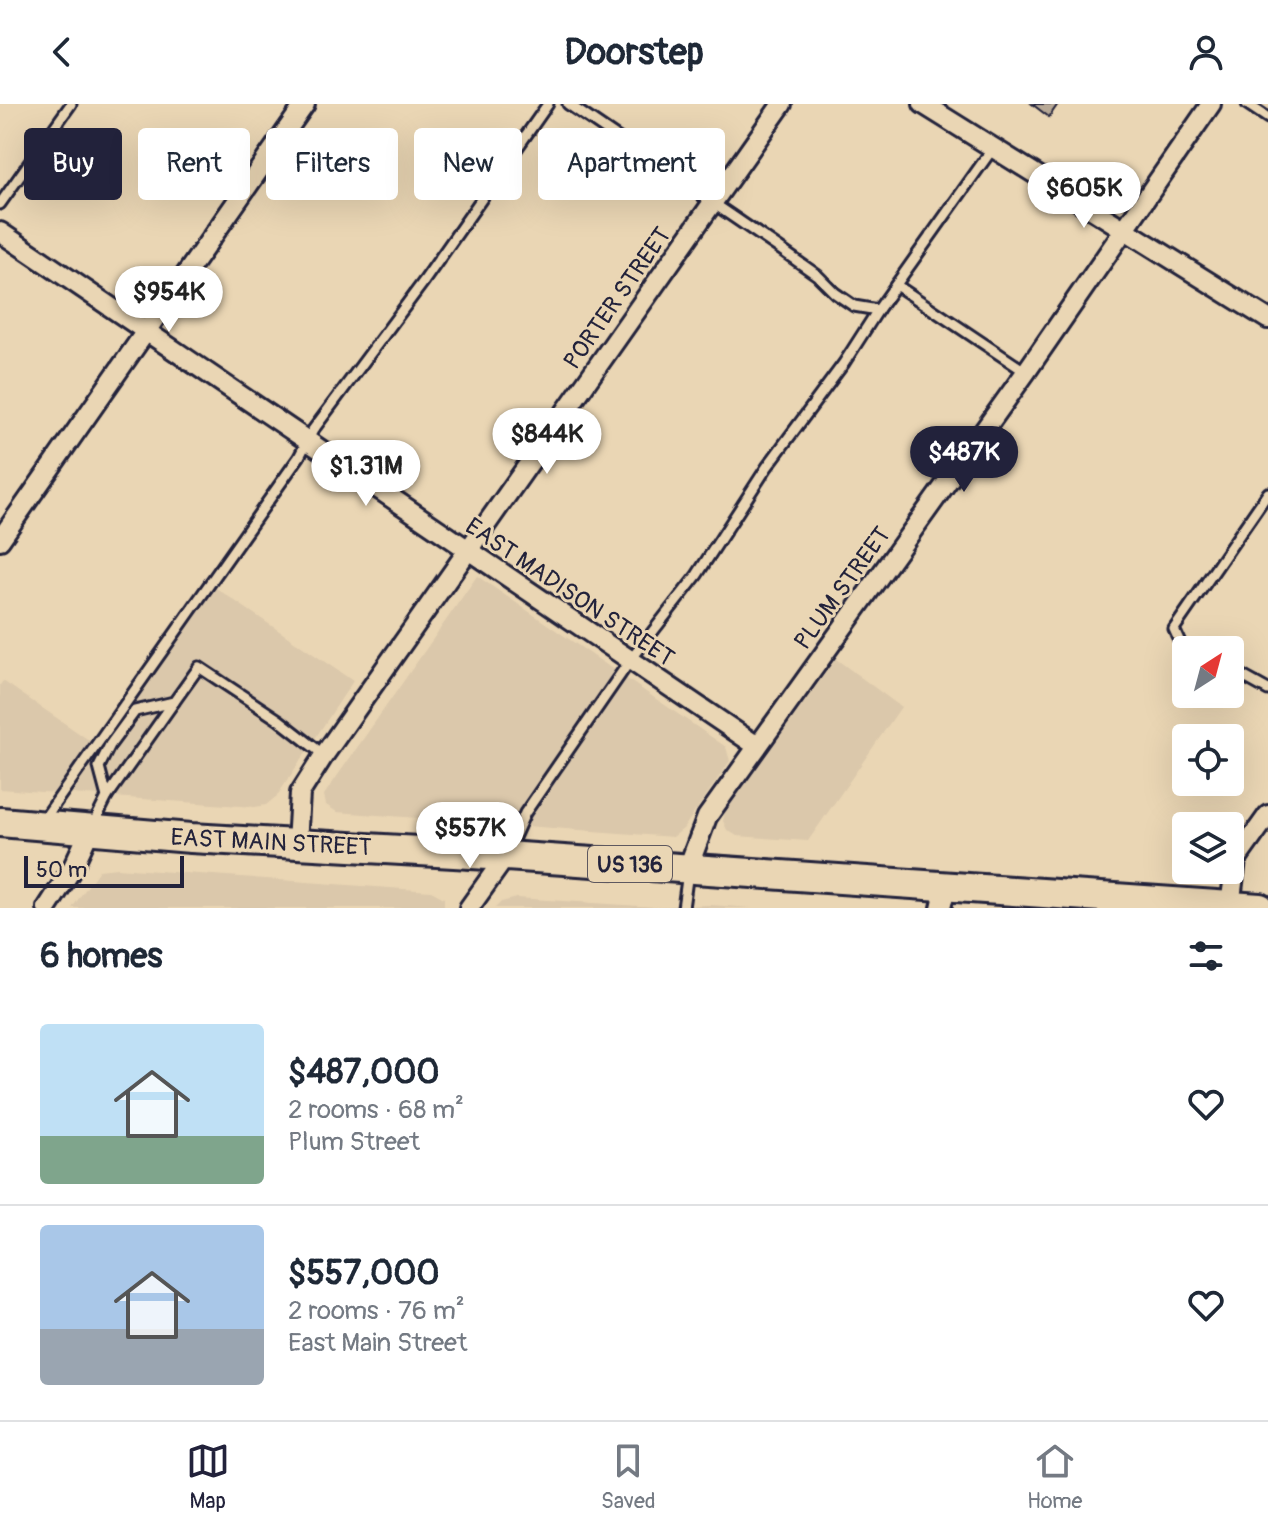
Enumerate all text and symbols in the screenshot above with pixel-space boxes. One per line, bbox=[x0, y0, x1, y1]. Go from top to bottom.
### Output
icon: back bbox=[40, 30, 84, 74]
text: Doorstep bbox=[564, 30, 704, 75]
icon: person bbox=[1184, 30, 1228, 74]
chip: Buy bbox=[24, 128, 122, 200]
chip: Rent bbox=[138, 128, 250, 200]
chip: Filters bbox=[266, 128, 398, 200]
chip: New bbox=[414, 128, 522, 200]
chip: Apartment bbox=[538, 128, 725, 200]
pin: $605K bbox=[1028, 162, 1140, 230]
text: $605K bbox=[1046, 172, 1122, 204]
street label: PORTER STREET bbox=[558, 222, 677, 375]
pin: $954K bbox=[113, 266, 225, 334]
text: $954K bbox=[133, 276, 205, 308]
pin: $844K bbox=[491, 408, 603, 476]
text: $844K bbox=[510, 418, 584, 450]
pin: $487K bbox=[908, 426, 1020, 494]
text: $487K bbox=[928, 436, 1000, 468]
pin: $1.31M bbox=[301, 440, 431, 508]
text: $1.31M bbox=[329, 450, 403, 482]
street label: EAST MADISON STREET bbox=[460, 512, 680, 673]
street label: PLUM STREET bbox=[788, 521, 897, 655]
north arrow bbox=[1172, 636, 1244, 708]
map controls bbox=[1172, 636, 1244, 884]
button: locate bbox=[1172, 724, 1244, 796]
pin: $557K bbox=[414, 802, 526, 870]
text: $557K bbox=[434, 812, 506, 844]
button: layers bbox=[1172, 812, 1244, 884]
street label: EAST MAIN STREET bbox=[170, 823, 372, 862]
road number: US 136 bbox=[588, 846, 672, 882]
scale bar bbox=[24, 852, 184, 888]
text: 50 m bbox=[36, 856, 87, 884]
icon: filters bbox=[1184, 934, 1228, 978]
text: 6 homes bbox=[40, 935, 163, 978]
text: $487,000 bbox=[288, 1051, 440, 1094]
icon: home bbox=[104, 1056, 200, 1152]
icon: heart bbox=[1184, 1082, 1228, 1126]
text: 2 rooms · 68 m² bbox=[288, 1094, 464, 1126]
text: Plum Street bbox=[288, 1126, 420, 1158]
text: $557,000 bbox=[288, 1252, 440, 1295]
icon: home bbox=[104, 1257, 200, 1353]
icon: heart bbox=[1184, 1283, 1228, 1327]
text: 2 rooms · 76 m² bbox=[288, 1295, 465, 1327]
text: East Main Street bbox=[288, 1327, 467, 1359]
tab: Map bbox=[186, 1439, 230, 1515]
tab: Saved bbox=[601, 1439, 656, 1515]
tab: Home bbox=[1027, 1439, 1082, 1515]

